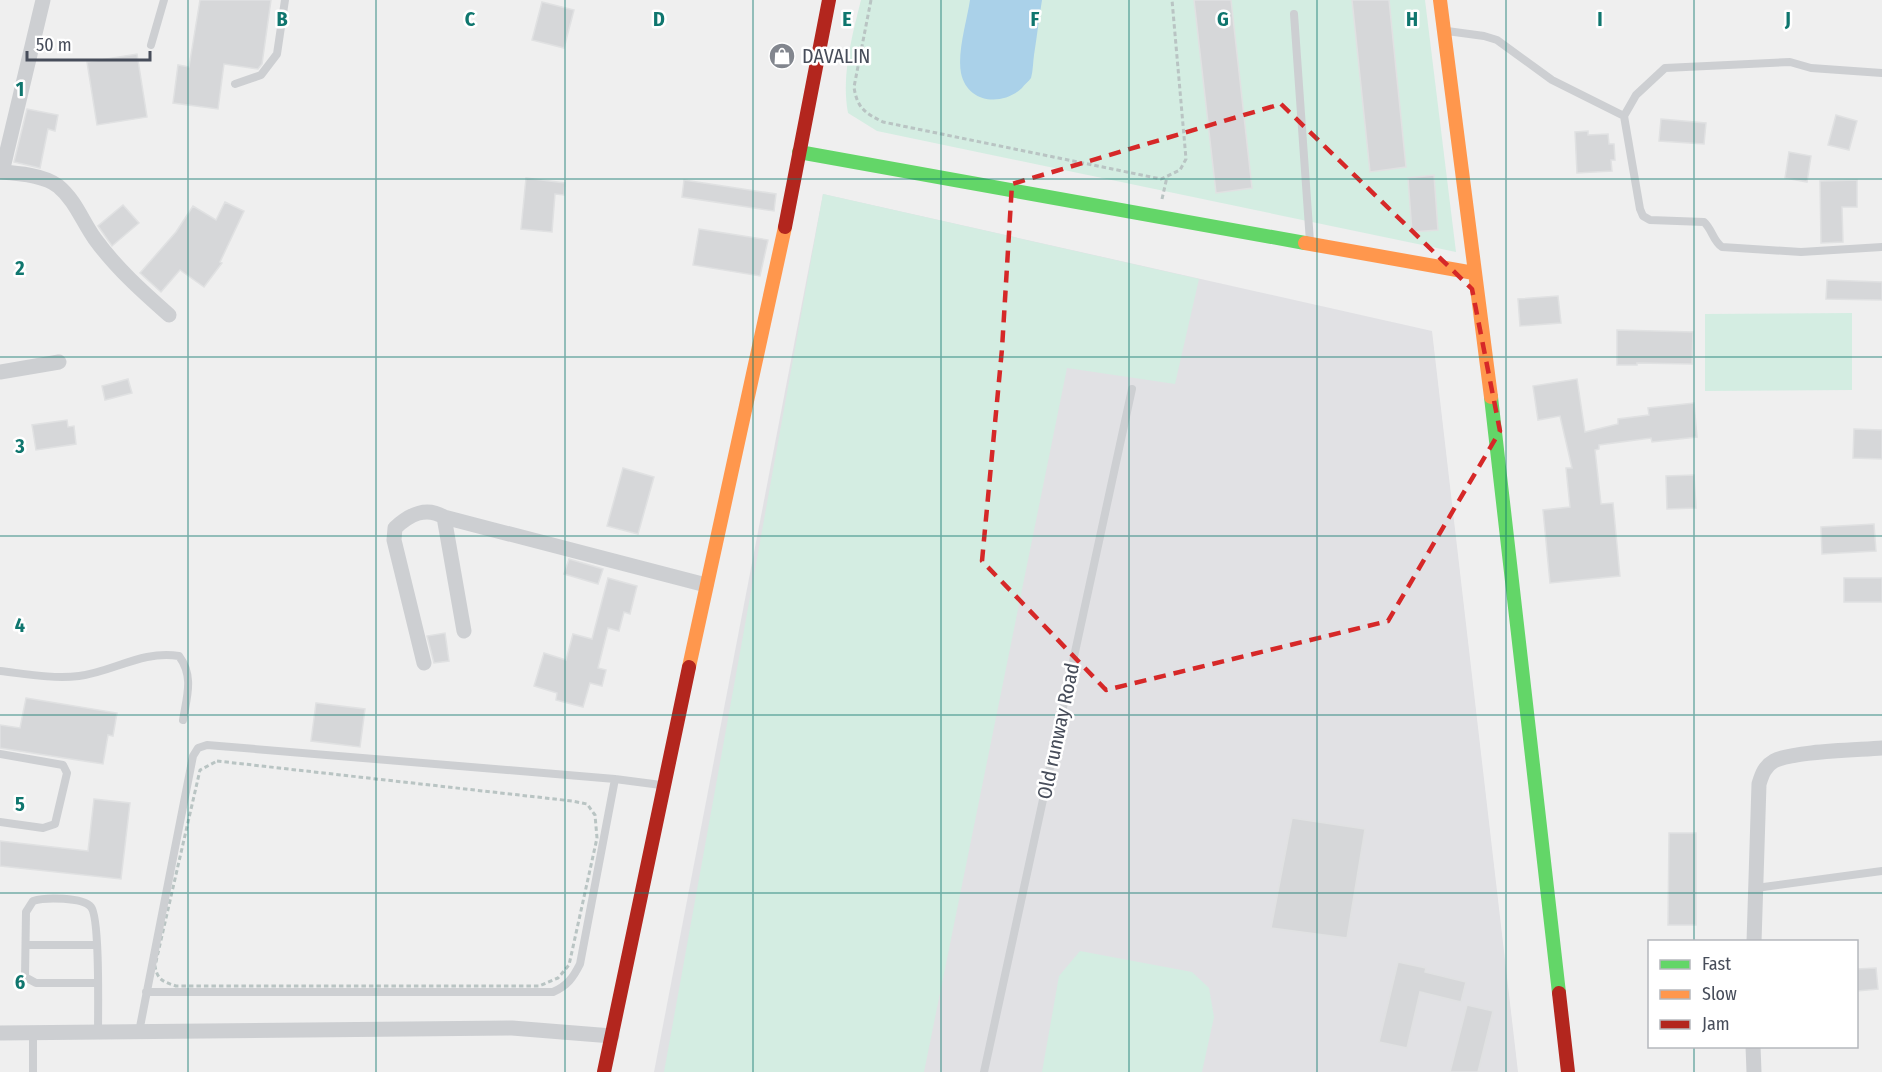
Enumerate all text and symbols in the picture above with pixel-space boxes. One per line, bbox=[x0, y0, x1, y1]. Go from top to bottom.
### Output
text: B bbox=[276, 7, 288, 31]
text: C bbox=[465, 7, 476, 31]
text: D bbox=[653, 7, 665, 31]
text: E bbox=[842, 7, 852, 31]
text: F bbox=[1031, 7, 1040, 31]
text: G bbox=[1217, 7, 1229, 31]
text: H bbox=[1406, 7, 1418, 31]
text: I bbox=[1597, 7, 1603, 31]
text: J bbox=[1784, 7, 1791, 31]
scale bar bbox=[27, 24, 150, 62]
text: 50 m bbox=[36, 34, 72, 56]
shop icon: DAVALIN bbox=[767, 41, 797, 71]
place label: DAVALIN bbox=[802, 44, 870, 68]
text: 1 bbox=[16, 77, 24, 101]
text: 2 bbox=[14, 256, 25, 280]
text: 3 bbox=[14, 434, 25, 458]
text: 4 bbox=[15, 613, 25, 637]
street label: Old runway Road bbox=[1032, 661, 1084, 801]
text: 5 bbox=[15, 792, 25, 816]
legend bbox=[1648, 940, 1858, 1048]
text: Fast bbox=[1702, 953, 1731, 975]
text: 6 bbox=[15, 970, 25, 994]
text: Slow bbox=[1702, 983, 1737, 1005]
text: Jam bbox=[1702, 1013, 1730, 1035]

